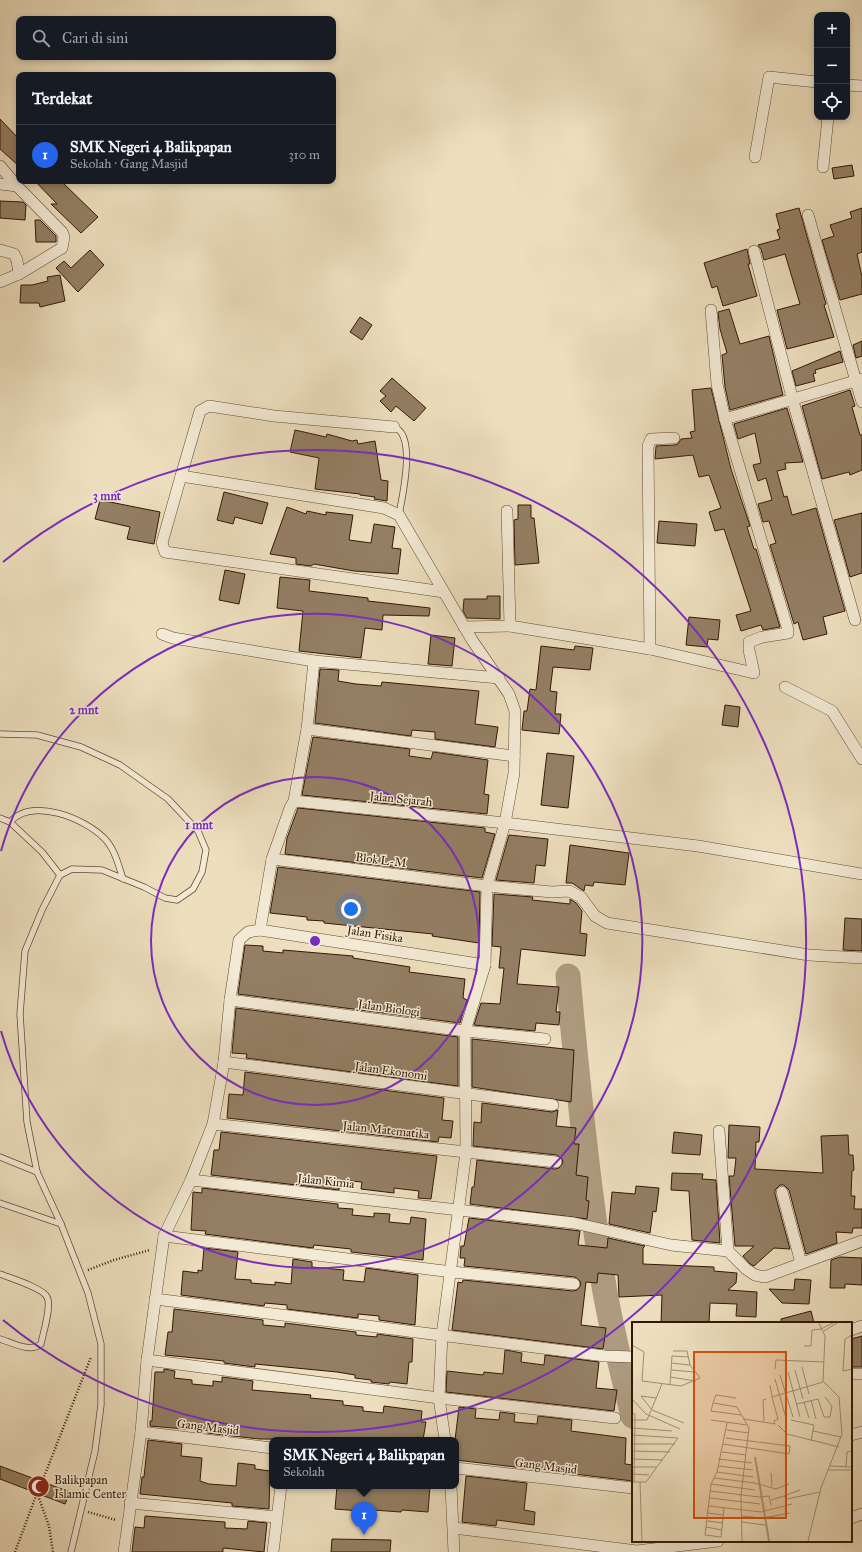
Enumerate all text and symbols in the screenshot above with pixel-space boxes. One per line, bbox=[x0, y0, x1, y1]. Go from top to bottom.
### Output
map controls bbox=[814, 12, 850, 120]
button: + bbox=[814, 12, 850, 48]
search box bbox=[16, 16, 336, 60]
icon: search bbox=[30, 27, 52, 49]
text: Cari di sini bbox=[62, 29, 128, 47]
button: − bbox=[814, 48, 850, 84]
button: locate bbox=[814, 84, 850, 120]
text: Terdekat bbox=[32, 88, 92, 109]
text: SMK Negeri 4 Balikpapan bbox=[70, 138, 232, 156]
text: 1 bbox=[42, 147, 48, 163]
text: 310 m bbox=[288, 147, 320, 163]
text: Sekolah · Gang Masjid bbox=[70, 156, 188, 172]
text: 3 mnt bbox=[93, 489, 122, 504]
text: 2 mnt bbox=[69, 703, 99, 717]
street label: Jalan Sejarah bbox=[367, 789, 433, 810]
text: 1 mnt bbox=[185, 818, 214, 832]
street label: Blok L-M bbox=[355, 850, 407, 870]
your location bbox=[341, 899, 361, 919]
street label: Jalan Fisika bbox=[344, 922, 405, 946]
centre of rings bbox=[308, 934, 322, 948]
street label: Jalan Biologi bbox=[355, 996, 422, 1020]
street label: Jalan Ekonomi bbox=[352, 1059, 429, 1084]
street label: Jalan Matematika bbox=[340, 1118, 431, 1143]
street label: Jalan Kimia bbox=[295, 1171, 356, 1192]
inset map bbox=[632, 1322, 852, 1542]
street label: Gang Masjid bbox=[176, 1416, 240, 1439]
popup bbox=[269, 1437, 459, 1489]
text: SMK Negeri 4 Balikpapan bbox=[283, 1446, 445, 1464]
street label: Gang Masjid bbox=[514, 1455, 578, 1478]
text: Sekolah bbox=[283, 1464, 325, 1480]
place label: Balikpapan Islamic Center bbox=[54, 1473, 127, 1501]
mosque icon: Balikpapan Islamic Center bbox=[26, 1474, 52, 1500]
pin: 1 bbox=[351, 1502, 377, 1535]

